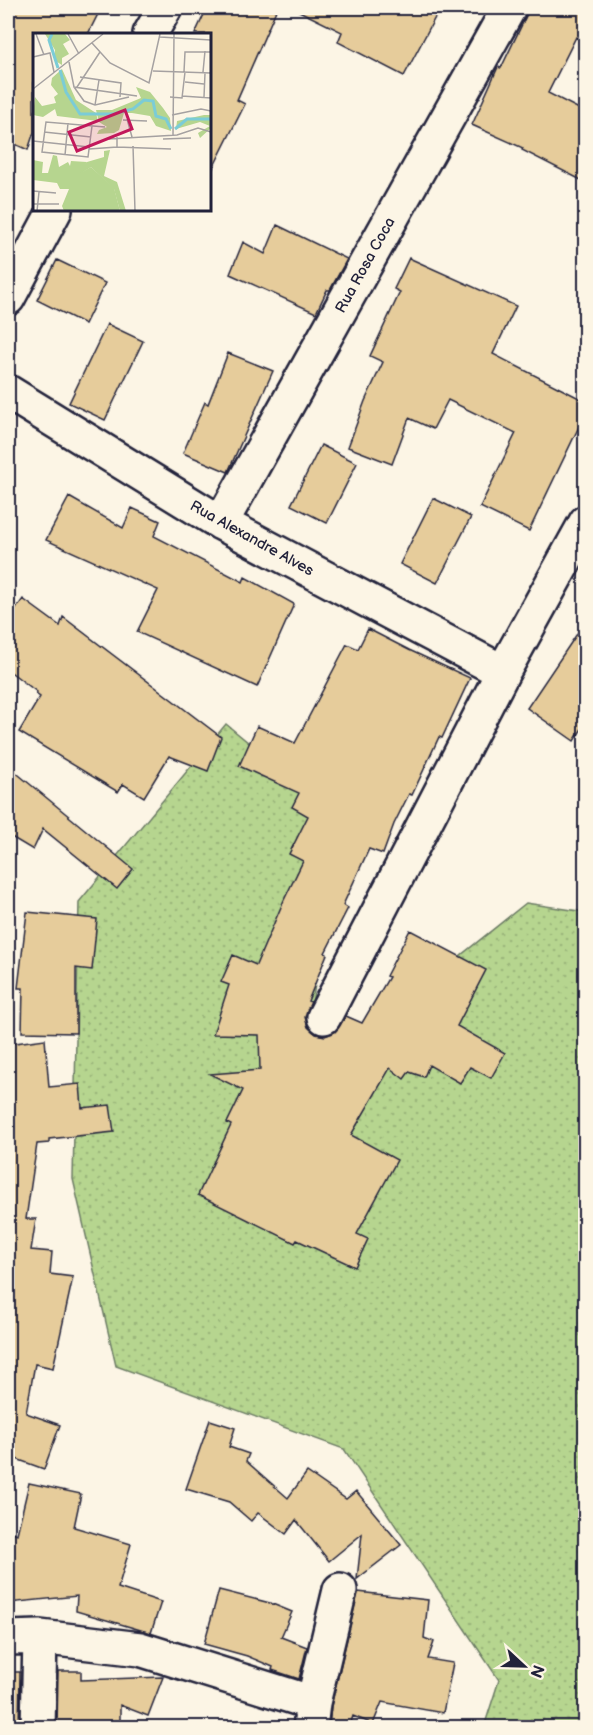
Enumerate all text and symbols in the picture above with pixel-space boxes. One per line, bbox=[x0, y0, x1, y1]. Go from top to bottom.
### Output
inset map bbox=[33, 33, 212, 212]
street label: Rua Rosa Coca bbox=[331, 214, 400, 316]
street label: Rua Alexandre Alves bbox=[187, 497, 318, 581]
north arrow bbox=[494, 1636, 554, 1696]
text: N bbox=[525, 1662, 548, 1680]

